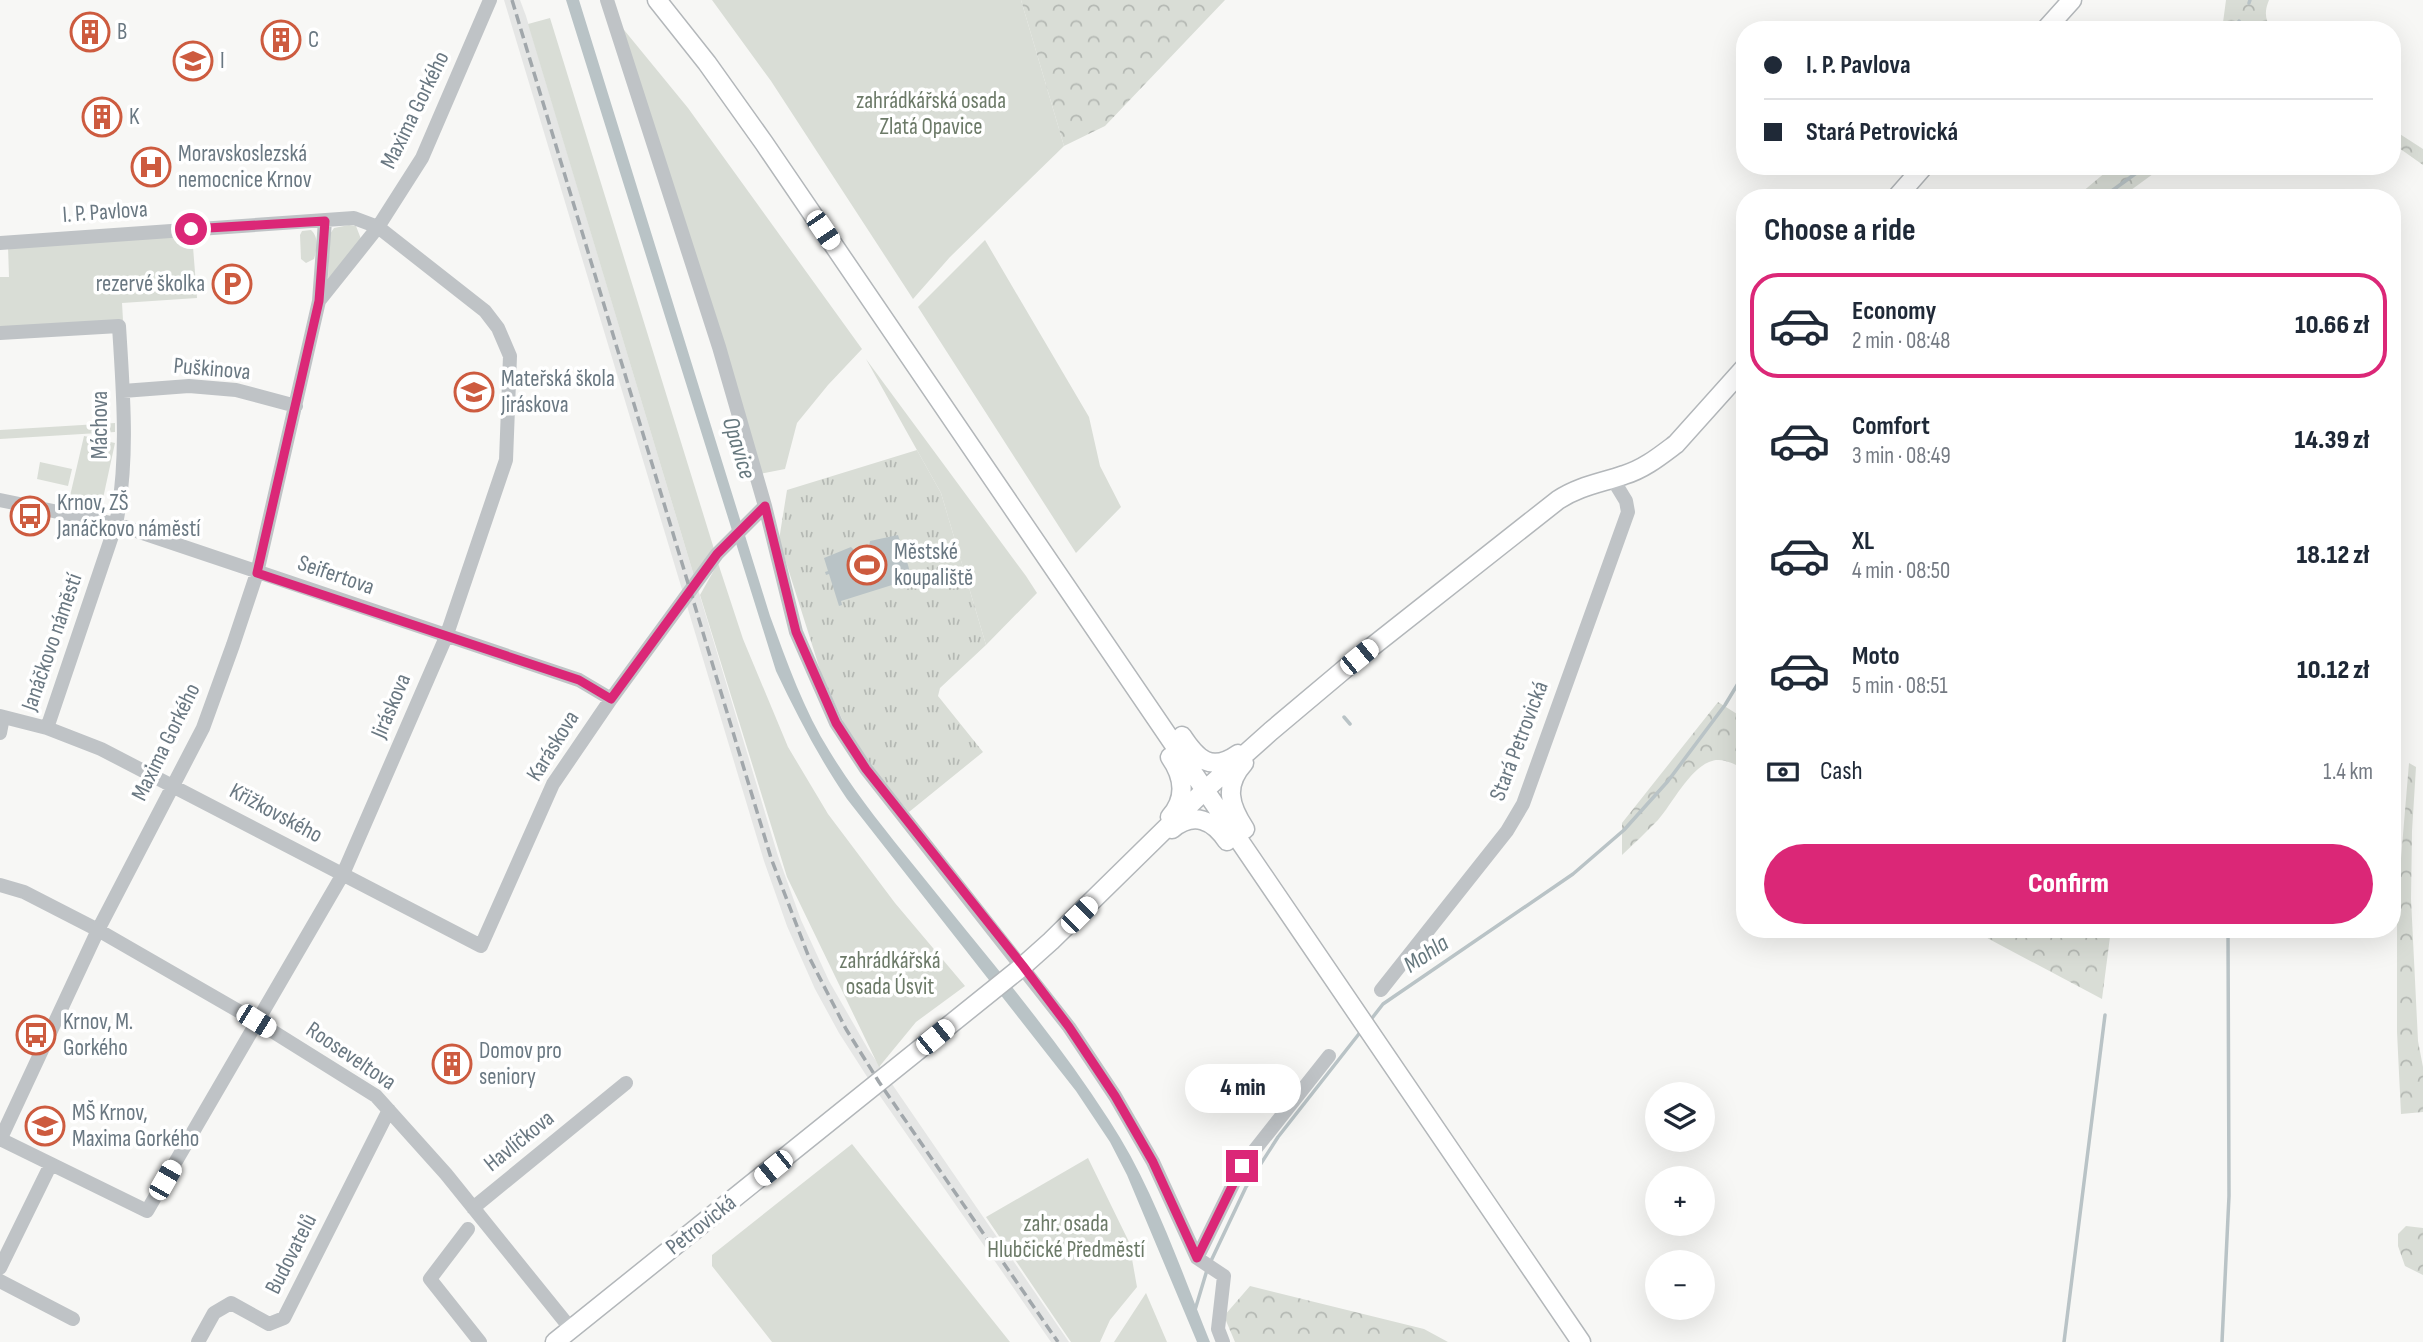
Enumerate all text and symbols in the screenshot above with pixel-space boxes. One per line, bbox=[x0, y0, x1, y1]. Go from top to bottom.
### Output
building icon: B bbox=[69, 11, 111, 53]
place label: B bbox=[117, 18, 127, 46]
building icon: C bbox=[260, 19, 302, 61]
place label: C bbox=[308, 26, 319, 54]
school or university icon: I bbox=[172, 40, 214, 82]
place label: I bbox=[220, 47, 225, 75]
street label: Maxima Gorkého bbox=[374, 47, 456, 173]
text: I. P. Pavlova bbox=[1806, 50, 1911, 81]
park label: zahrádkářská osada Zlatá Opavice bbox=[856, 87, 1006, 141]
building icon: K bbox=[81, 96, 123, 138]
place label: K bbox=[129, 103, 140, 131]
text: Stará Petrovická bbox=[1806, 117, 1958, 148]
place label: Moravskoslezská nemocnice Krnov bbox=[178, 140, 312, 194]
hospital icon: Moravskoslezská nemocnice Krnov bbox=[130, 146, 172, 188]
street label: I. P. Pavlova bbox=[62, 195, 148, 229]
car bbox=[803, 207, 844, 253]
text: Choose a ride bbox=[1764, 211, 1916, 250]
route start bbox=[175, 213, 207, 245]
parking icon: rezervé školka bbox=[211, 263, 253, 305]
place label: rezervé školka bbox=[96, 270, 205, 298]
icon: car bbox=[1768, 294, 1831, 357]
text: Economy bbox=[1852, 296, 1936, 327]
text: 10.66 zł bbox=[2295, 310, 2369, 341]
text: 2 min · 08:48 bbox=[1852, 327, 1950, 355]
street label: Puškinova bbox=[172, 352, 252, 386]
place label: Mateřská škola Jiráskova bbox=[500, 365, 615, 419]
school or university icon: Mateřská škola Jiráskova bbox=[453, 371, 495, 413]
street label: Máchova bbox=[86, 391, 114, 459]
icon: car bbox=[1768, 409, 1831, 472]
text: Comfort bbox=[1852, 411, 1930, 442]
water label: Opavice bbox=[716, 414, 762, 482]
text: 14.39 zł bbox=[2294, 425, 2369, 456]
text: 3 min · 08:49 bbox=[1852, 442, 1951, 470]
place label: Krnov, ZŠ Janáčkovo náměstí bbox=[56, 489, 201, 543]
bus stop icon: Krnov, ZŠ Janáčkovo náměstí bbox=[9, 495, 51, 537]
icon: car bbox=[1768, 524, 1831, 587]
text: XL bbox=[1852, 526, 1874, 557]
place label: Městské koupaliště bbox=[894, 538, 973, 592]
text: 18.12 zł bbox=[2297, 540, 2369, 571]
sports icon: Městské koupaliště bbox=[846, 544, 888, 586]
street label: Seifertova bbox=[294, 549, 378, 601]
text: 4 min · 08:50 bbox=[1852, 557, 1950, 585]
street label: Janáčkovo náměstí bbox=[15, 569, 89, 715]
car bbox=[1337, 636, 1382, 678]
icon: car bbox=[1768, 639, 1831, 702]
text: Moto bbox=[1852, 641, 1900, 672]
text: 10.12 zł bbox=[2297, 655, 2369, 686]
street label: Jiráskova bbox=[365, 669, 417, 743]
text: 5 min · 08:51 bbox=[1852, 672, 1948, 700]
street label: Stará Petrovická bbox=[1483, 677, 1555, 805]
street label: Maxima Gorkého bbox=[125, 679, 207, 805]
street label: Karáskova bbox=[521, 706, 585, 786]
icon: cash bbox=[1764, 753, 1802, 791]
text: Cash bbox=[1820, 756, 1863, 787]
text: 1.4 km bbox=[2323, 758, 2373, 786]
street label: Křižkovského bbox=[225, 777, 327, 849]
button: Confirm bbox=[1764, 844, 2373, 924]
car bbox=[1057, 893, 1102, 937]
water label: Mohla bbox=[1398, 928, 1454, 979]
park label: zahrádkářská osada Úsvit bbox=[839, 947, 941, 1001]
car bbox=[233, 1001, 280, 1041]
place label: Krnov, M. Gorkého bbox=[63, 1008, 133, 1062]
bus stop icon: Krnov, M. Gorkého bbox=[15, 1014, 57, 1056]
street label: Rooseveltova bbox=[301, 1016, 401, 1096]
car bbox=[913, 1016, 958, 1058]
place label: Domov pro seniory bbox=[479, 1037, 562, 1091]
building icon: Domov pro seniory bbox=[431, 1043, 473, 1085]
callout: 4 min bbox=[1184, 1064, 1300, 1114]
text: 4 min bbox=[1220, 1074, 1266, 1102]
map controls bbox=[1645, 1082, 1715, 1320]
button: layers bbox=[1645, 1082, 1715, 1152]
place label: MŠ Krnov, Maxima Gorkého bbox=[72, 1099, 199, 1153]
street label: Havlíčkova bbox=[478, 1104, 560, 1178]
school or university icon: MŠ Krnov, Maxima Gorkého bbox=[24, 1105, 66, 1147]
car bbox=[751, 1147, 796, 1189]
route end bbox=[1226, 1150, 1258, 1182]
car bbox=[146, 1157, 185, 1203]
button: + bbox=[1645, 1166, 1715, 1236]
street label: Petrovická bbox=[660, 1189, 742, 1261]
street label: Budovatelů bbox=[259, 1209, 323, 1299]
park label: zahr. osada Hlubčické Předměstí bbox=[987, 1210, 1145, 1264]
button: − bbox=[1645, 1250, 1715, 1320]

